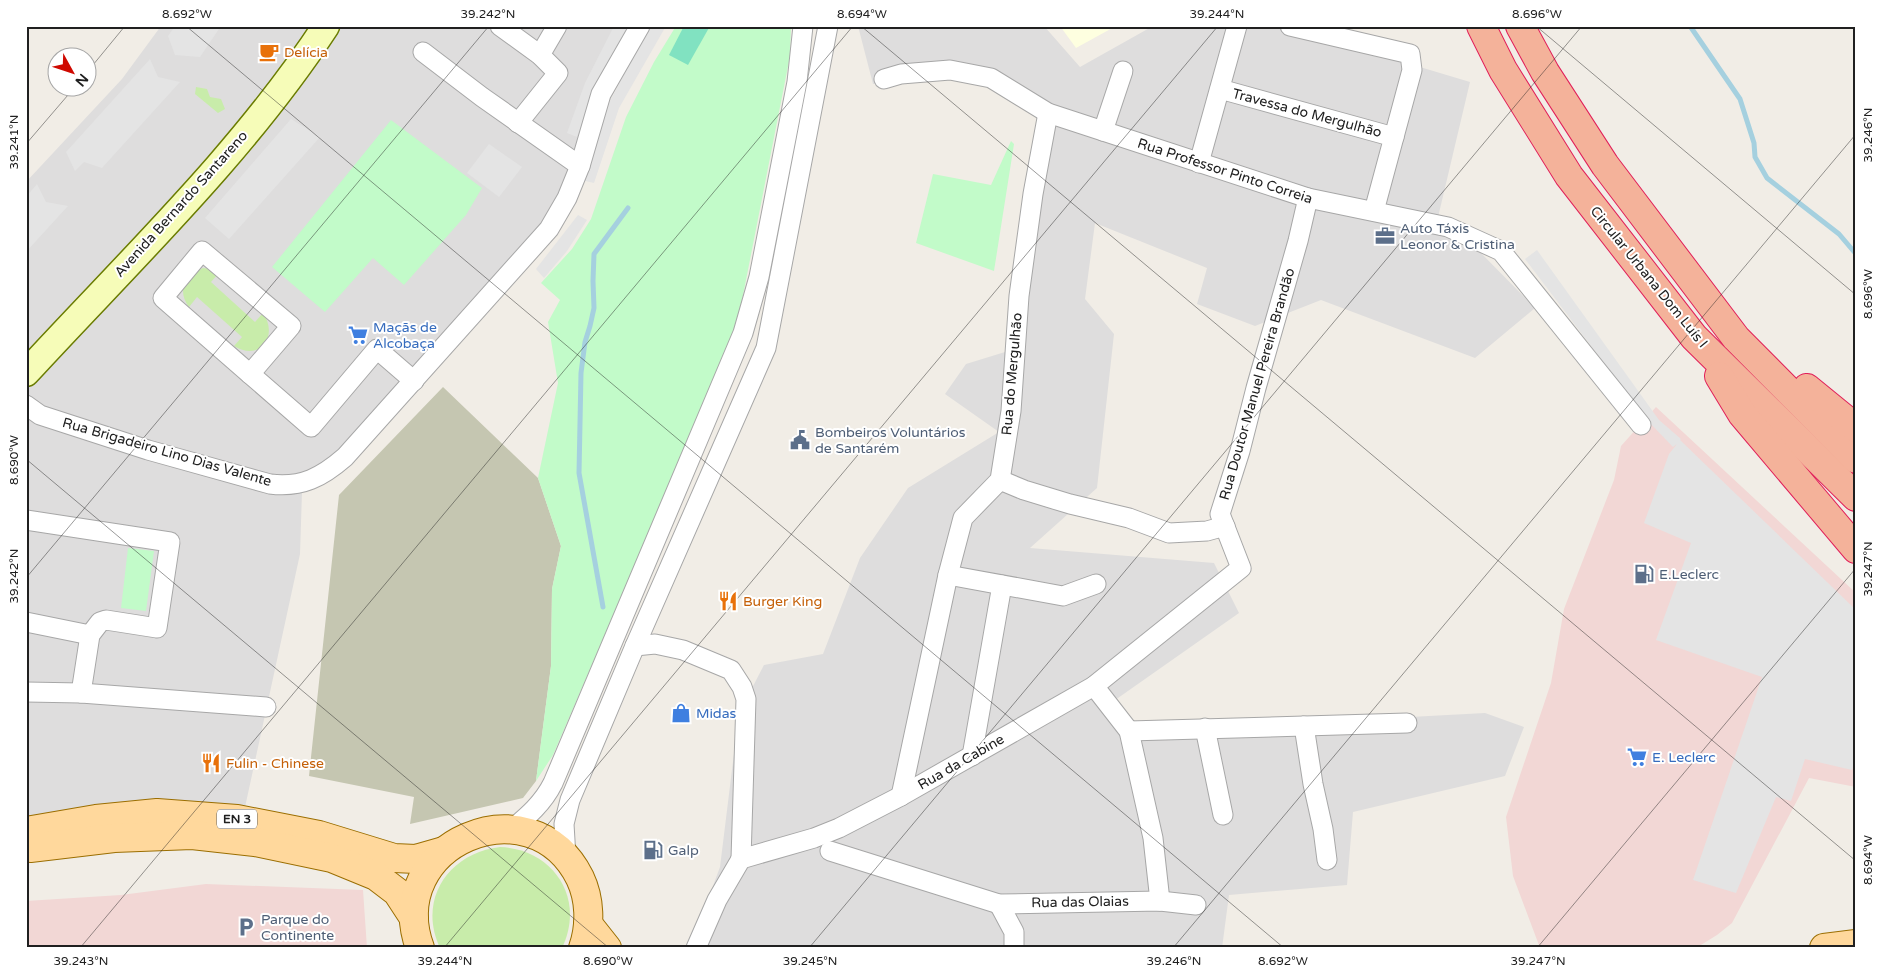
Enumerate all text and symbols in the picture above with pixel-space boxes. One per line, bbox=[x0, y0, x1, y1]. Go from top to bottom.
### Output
text: 8.692°W bbox=[162, 7, 212, 21]
text: 39.242°N bbox=[461, 7, 515, 21]
text: 8.694°W bbox=[837, 7, 887, 21]
text: 39.244°N bbox=[1190, 7, 1244, 21]
text: 8.696°W bbox=[1512, 7, 1562, 21]
cafe icon: Delícia bbox=[258, 41, 280, 63]
place label: Delícia bbox=[284, 44, 328, 61]
north arrow bbox=[48, 48, 98, 98]
text: N bbox=[71, 70, 92, 90]
street label: Travessa do Mergulhão bbox=[1230, 85, 1384, 141]
text: 39.246°N bbox=[1861, 108, 1875, 162]
text: 39.241°N bbox=[7, 115, 21, 169]
street label: Avenida Bernardo Santareno bbox=[111, 127, 251, 281]
street label: Rua Professor Pinto Correia bbox=[1135, 135, 1315, 207]
street label: Circular Urbana Dom Luís I bbox=[1587, 203, 1711, 351]
place label: Auto Táxis Leonor & Cristina bbox=[1400, 220, 1515, 253]
office icon: Auto Táxis Leonor & Cristina bbox=[1374, 225, 1396, 247]
street label: Rua Doutor Manuel Pereira Brandão bbox=[1216, 266, 1298, 502]
text: 8.696°W bbox=[1861, 269, 1875, 319]
street label: Rua do Mergulhão bbox=[998, 312, 1026, 436]
place label: Maçãs de Alcobaça bbox=[373, 319, 437, 352]
supermarket icon: Maçãs de Alcobaça bbox=[347, 324, 369, 346]
street label: Rua Brigadeiro Lino Dias Valente bbox=[60, 414, 274, 490]
place label: Bombeiros Voluntários de Santarém bbox=[815, 424, 966, 457]
public building icon: Bombeiros Voluntários de Santarém bbox=[789, 429, 811, 451]
text: 8.690°W bbox=[7, 435, 21, 485]
text: 39.247°N bbox=[1861, 541, 1875, 597]
text: 39.242°N bbox=[7, 549, 21, 603]
fuel station icon: E.Leclerc bbox=[1633, 563, 1655, 585]
place label: E.Leclerc bbox=[1659, 566, 1719, 583]
restaurant icon: Burger King bbox=[717, 590, 739, 612]
place label: Burger King bbox=[743, 593, 822, 610]
shop icon: Midas bbox=[670, 702, 692, 724]
place label: Midas bbox=[696, 705, 737, 722]
street label: Rua da Cabine bbox=[915, 730, 1007, 794]
supermarket icon: E. Leclerc bbox=[1626, 746, 1648, 768]
place label: E. Leclerc bbox=[1652, 749, 1716, 766]
restaurant icon: Fulin - Chinese bbox=[200, 752, 222, 774]
place label: Fulin - Chinese bbox=[226, 755, 324, 772]
road number: EN 3 bbox=[217, 810, 257, 829]
text: 8.694°W bbox=[1861, 835, 1875, 885]
fuel station icon: Galp bbox=[642, 839, 664, 861]
place label: Galp bbox=[668, 842, 699, 859]
street label: Rua das Olaias bbox=[1031, 893, 1129, 911]
place label: Parque do Continente bbox=[261, 911, 334, 944]
parking icon: Parque do Continente bbox=[235, 916, 257, 938]
text: 39.243°N bbox=[54, 954, 108, 968]
text: 39.244°N bbox=[418, 954, 472, 968]
text: 8.690°W bbox=[583, 954, 633, 968]
text: 39.245°N bbox=[783, 954, 837, 968]
text: 39.246°N bbox=[1147, 954, 1201, 968]
text: 8.692°W bbox=[1258, 954, 1308, 968]
text: 39.247°N bbox=[1510, 954, 1566, 968]

